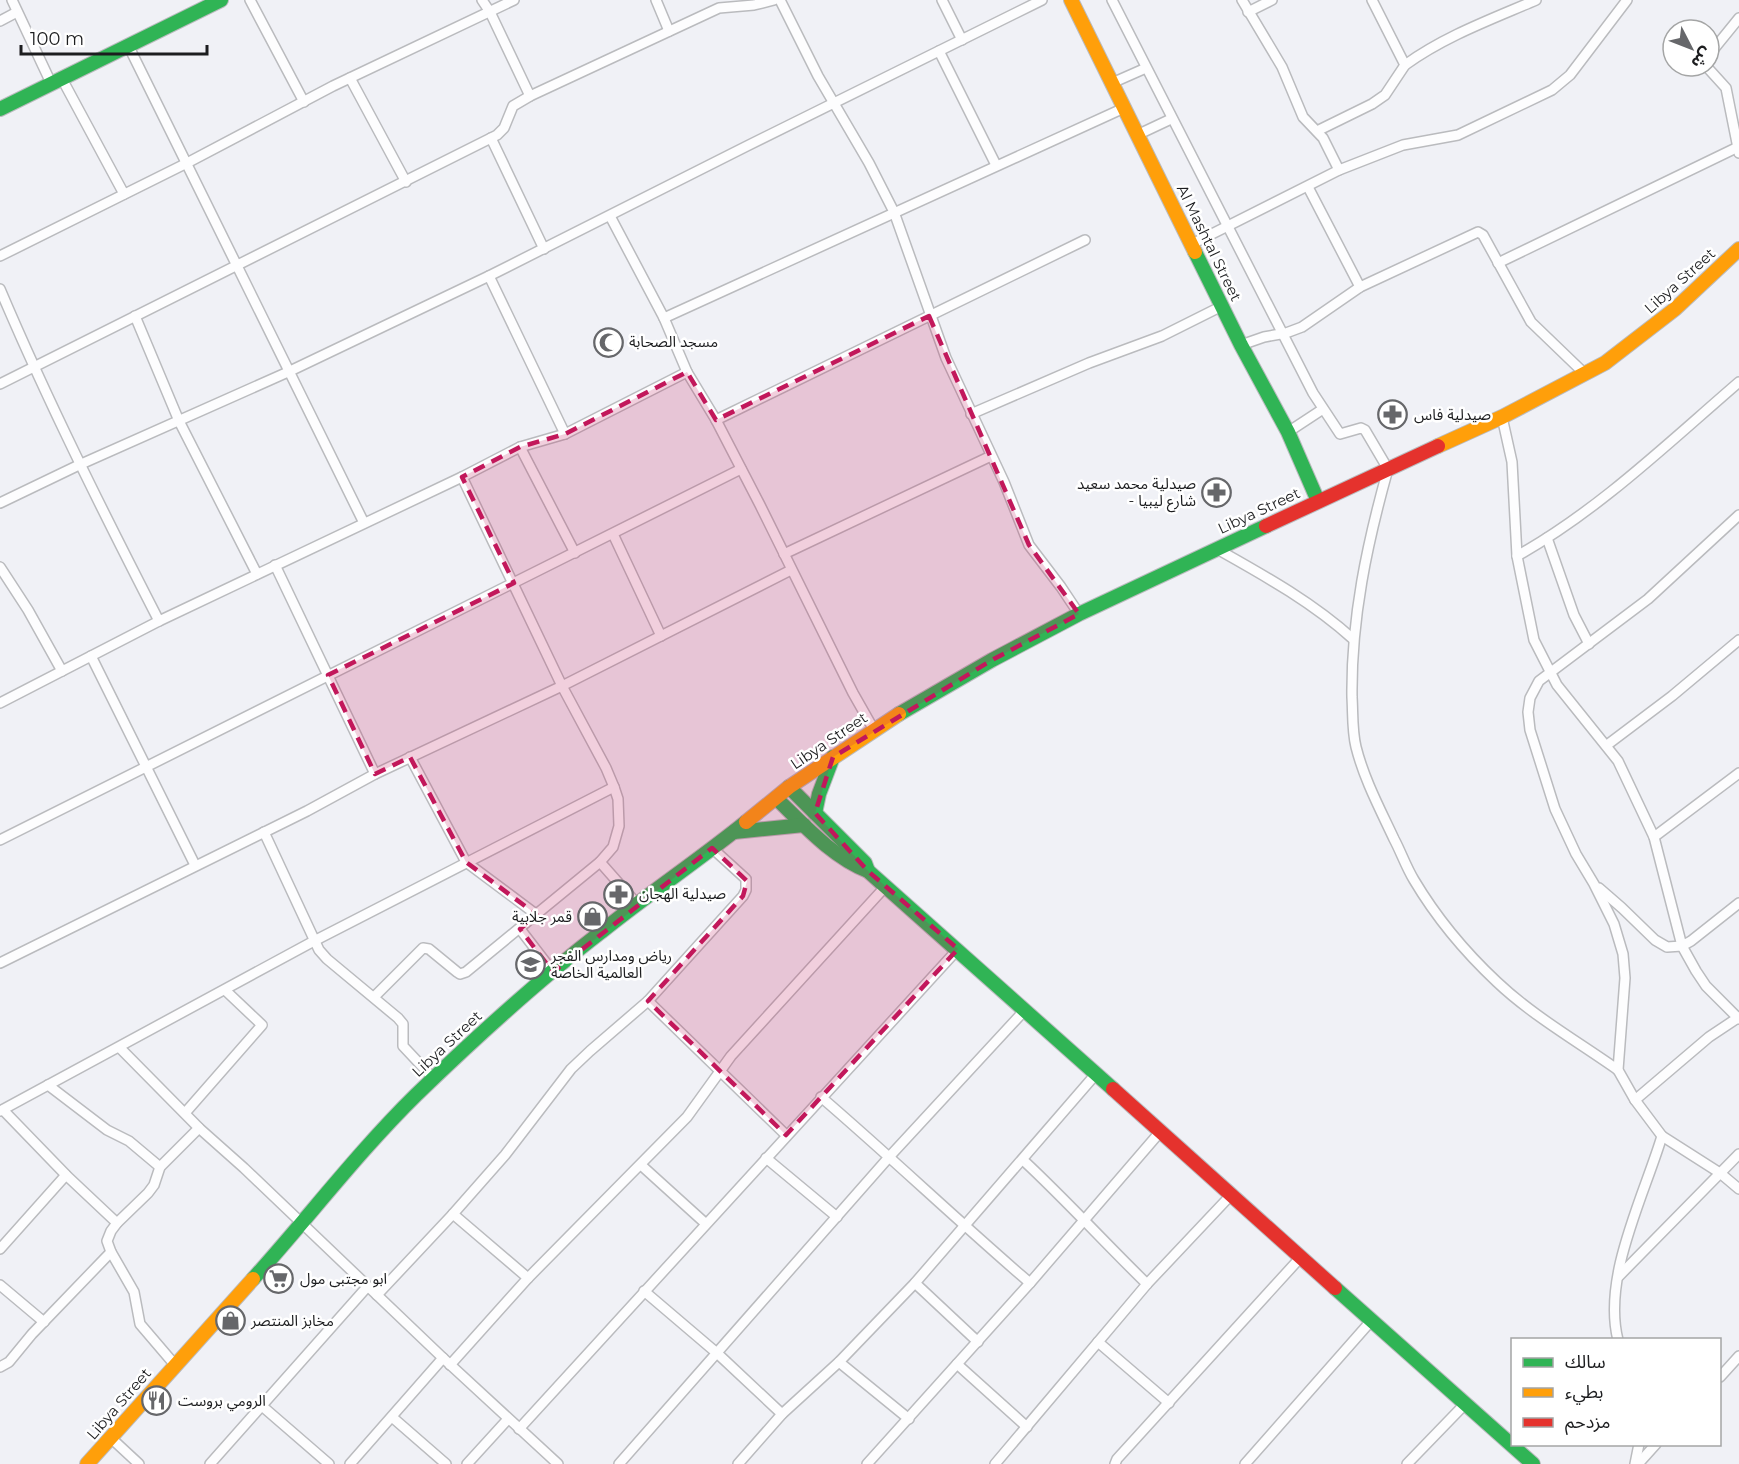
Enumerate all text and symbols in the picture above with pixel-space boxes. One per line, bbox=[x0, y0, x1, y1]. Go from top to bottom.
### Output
scale bar bbox=[21, 18, 207, 56]
north arrow bbox=[1661, 18, 1721, 78]
text: 100 m bbox=[30, 28, 84, 50]
text: ش bbox=[1687, 43, 1716, 72]
street label: Al Mashtal Street bbox=[1173, 181, 1246, 304]
street label: Libya Street bbox=[1640, 244, 1719, 317]
mosque icon: مسجد الصحابة bbox=[592, 326, 624, 358]
place label: مسجد الصحابة bbox=[629, 332, 718, 351]
pharmacy icon: صيدلية فاس bbox=[1377, 399, 1409, 431]
place label: صيدلية فاس bbox=[1414, 405, 1491, 424]
place label: صيدلية محمد سعيد - شارع ليبيا bbox=[1077, 474, 1196, 513]
pharmacy icon: صيدلية محمد سعيد - شارع ليبيا bbox=[1201, 477, 1233, 509]
street label: Libya Street bbox=[1215, 483, 1303, 538]
street label: Libya Street bbox=[787, 708, 871, 773]
pharmacy icon: صيدلية الهجان bbox=[602, 878, 634, 910]
place label: صيدلية الهجان bbox=[639, 884, 726, 903]
shop icon: قمر جلابية bbox=[577, 901, 609, 933]
place label: قمر جلابية bbox=[512, 907, 572, 926]
place label: رياض ومدارس الفجر العالمية الخاصة bbox=[550, 946, 672, 982]
school or university icon: رياض ومدارس الفجر العالمية الخاصة bbox=[514, 949, 546, 981]
street label: Libya Street bbox=[408, 1006, 486, 1081]
supermarket icon: ابو مجتبى مول bbox=[263, 1263, 295, 1295]
place label: ابو مجتبى مول bbox=[300, 1269, 387, 1288]
shop icon: مخابز المنتصر bbox=[214, 1305, 246, 1337]
place label: مخابز المنتصر bbox=[250, 1311, 334, 1330]
legend bbox=[1511, 1338, 1721, 1446]
text: سالك bbox=[1565, 1351, 1606, 1373]
street label: Libya Street bbox=[82, 1364, 155, 1443]
text: بطيء bbox=[1565, 1381, 1603, 1405]
restaurant icon: الرومي بروست bbox=[141, 1385, 173, 1417]
place label: الرومي بروست bbox=[178, 1391, 266, 1412]
text: مزدحم bbox=[1565, 1411, 1610, 1435]

